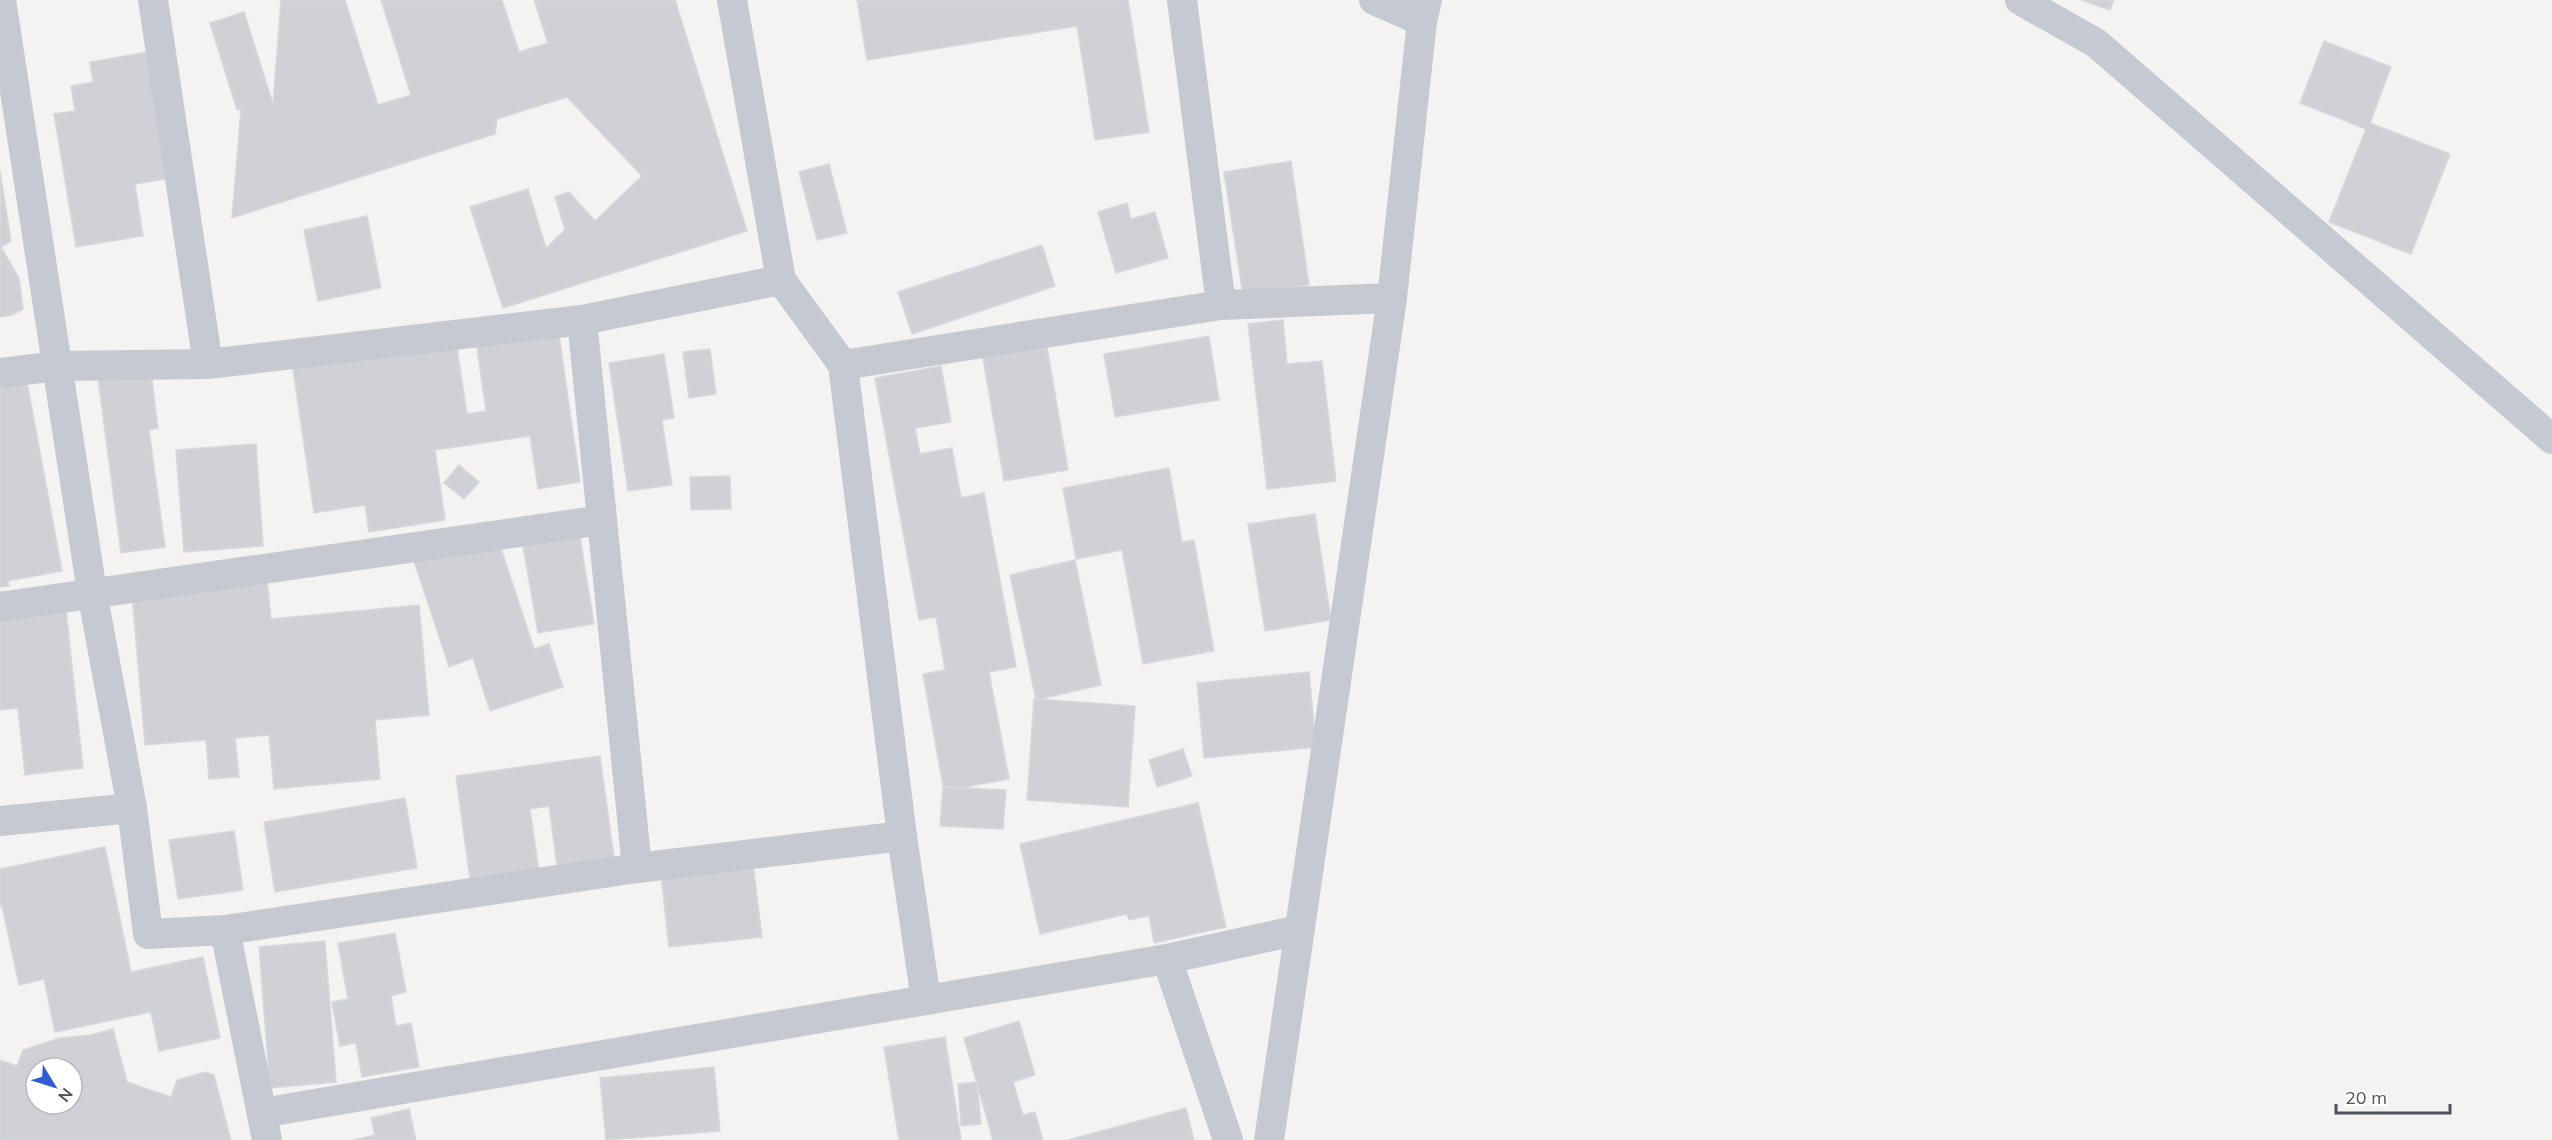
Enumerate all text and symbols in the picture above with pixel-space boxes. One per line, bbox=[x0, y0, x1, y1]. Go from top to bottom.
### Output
north arrow bbox=[24, 1056, 84, 1116]
scale bar bbox=[2336, 1077, 2450, 1115]
text: N bbox=[54, 1084, 77, 1106]
text: 20 m bbox=[2345, 1086, 2387, 1109]

